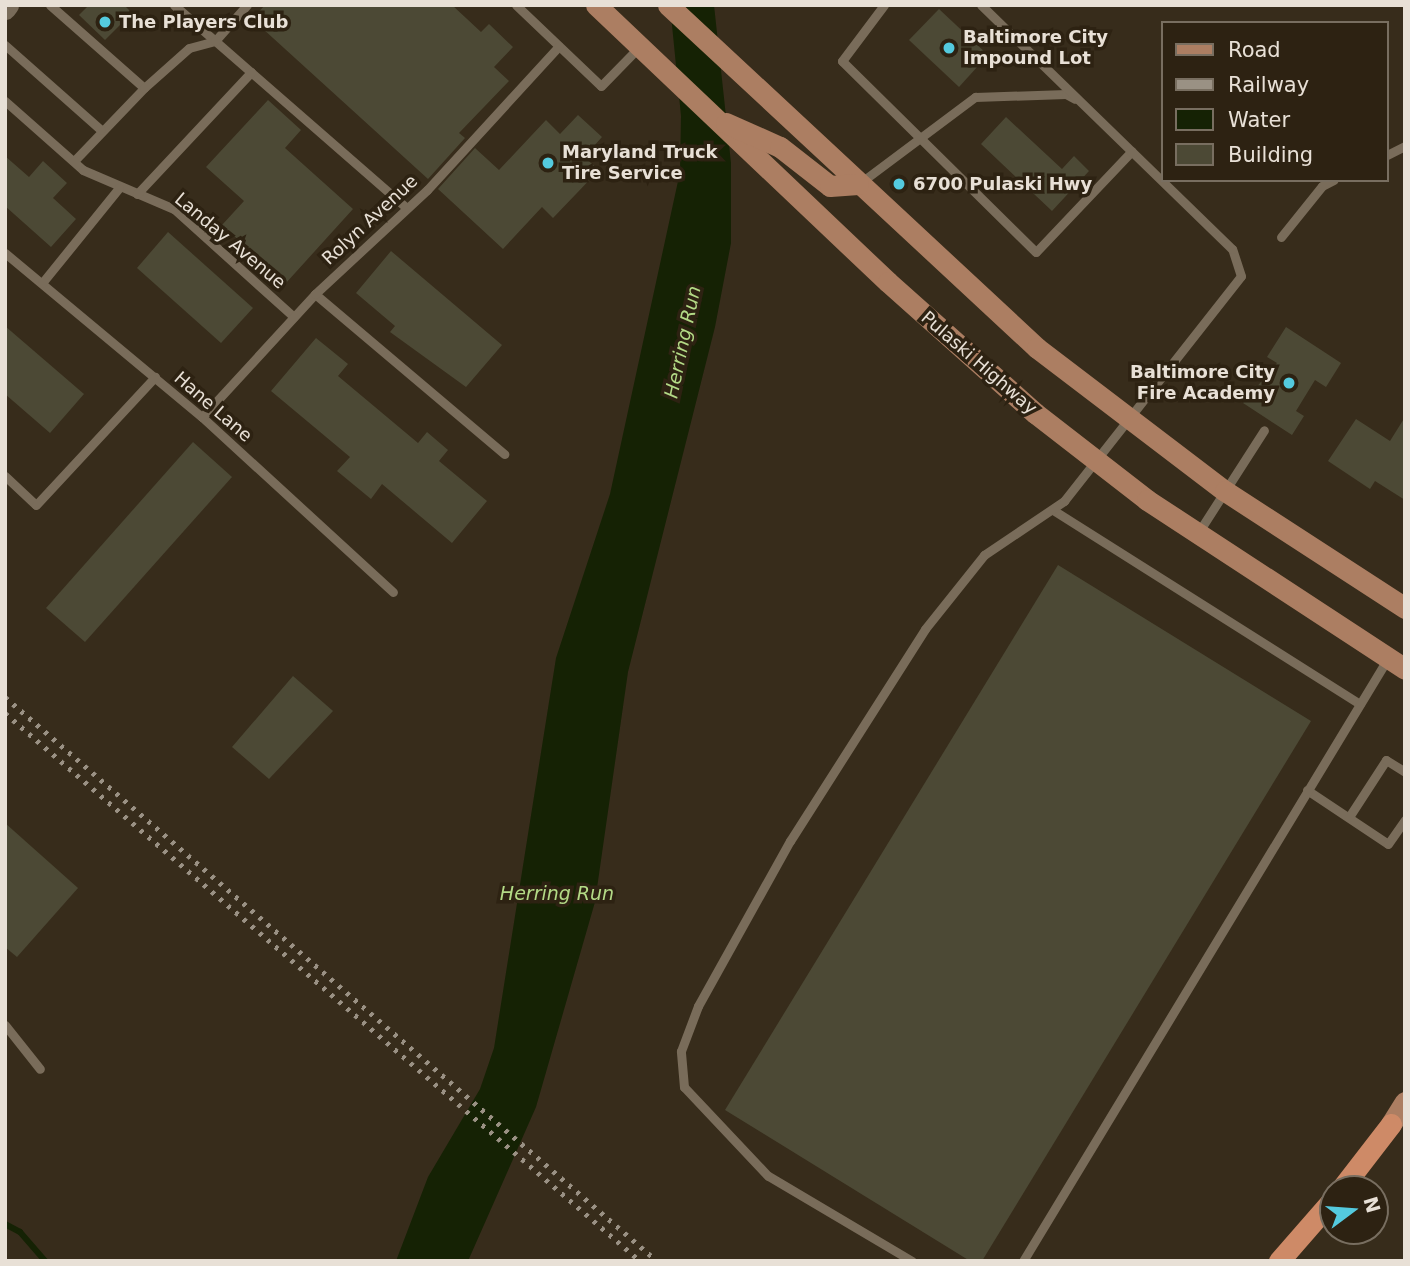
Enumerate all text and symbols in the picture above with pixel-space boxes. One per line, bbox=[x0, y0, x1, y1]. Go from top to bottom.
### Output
place label: The Players Club bbox=[119, 11, 288, 33]
marker: The Players Club bbox=[97, 14, 113, 30]
legend bbox=[1162, 21, 1389, 182]
place label: Baltimore City Impound Lot bbox=[963, 27, 1108, 70]
text: Road bbox=[1228, 38, 1281, 62]
marker: Baltimore City Impound Lot bbox=[941, 40, 957, 56]
text: Railway bbox=[1228, 73, 1309, 97]
text: Water bbox=[1228, 108, 1290, 132]
place label: Maryland Truck Tire Service bbox=[562, 142, 718, 184]
text: Building bbox=[1228, 143, 1313, 167]
marker: Maryland Truck Tire Service bbox=[540, 155, 556, 171]
street label: Rolyn Avenue bbox=[318, 170, 422, 270]
place label: 6700 Pulaski Hwy bbox=[913, 173, 1092, 195]
marker: 6700 Pulaski Hwy bbox=[891, 176, 907, 192]
street label: Landay Avenue bbox=[170, 188, 290, 294]
water label: Herring Run bbox=[660, 284, 706, 400]
street label: Pulaski Highway bbox=[917, 307, 1041, 419]
place label: Baltimore City Fire Academy bbox=[1130, 362, 1275, 404]
street label: Hane Lane bbox=[170, 367, 256, 447]
marker: Baltimore City Fire Academy bbox=[1281, 375, 1297, 391]
water label: Herring Run bbox=[500, 883, 614, 905]
north arrow bbox=[1319, 1175, 1389, 1245]
text: N bbox=[1359, 1194, 1385, 1215]

